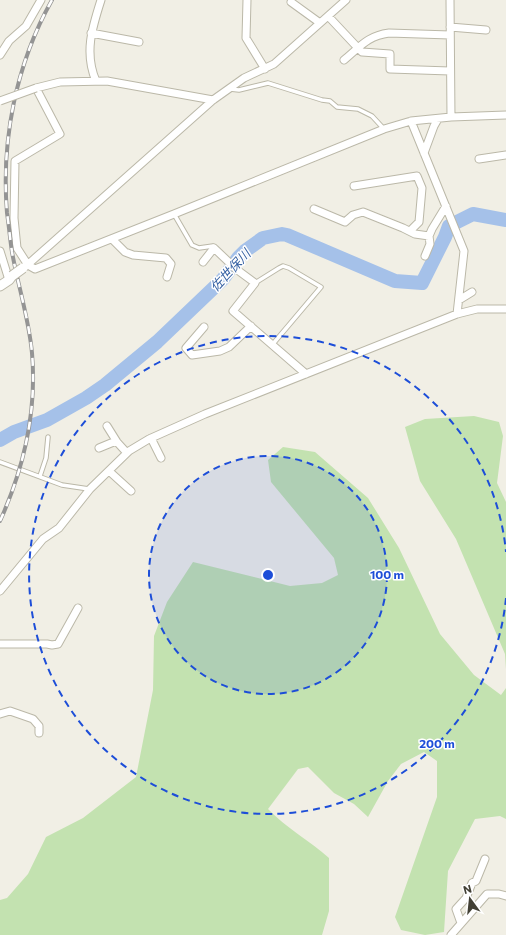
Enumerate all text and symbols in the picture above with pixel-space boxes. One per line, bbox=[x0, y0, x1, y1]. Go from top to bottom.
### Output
water label: 佐世保川 bbox=[206, 244, 255, 294]
text: 100 m bbox=[370, 567, 404, 581]
centre of rings bbox=[261, 568, 275, 582]
text: 200 m bbox=[419, 736, 455, 750]
north arrow bbox=[450, 879, 490, 919]
text: N bbox=[462, 882, 473, 896]

